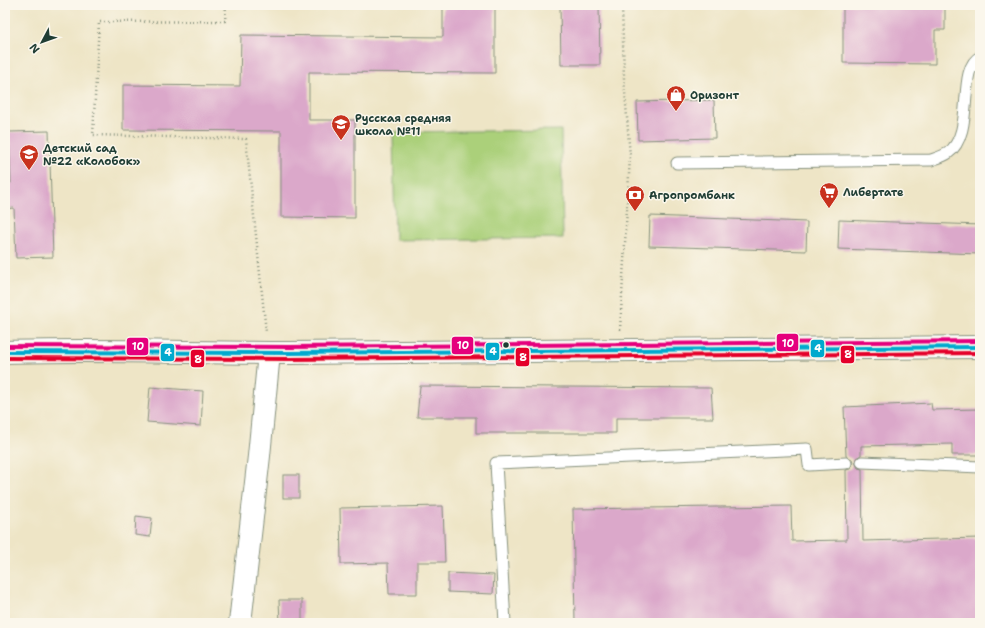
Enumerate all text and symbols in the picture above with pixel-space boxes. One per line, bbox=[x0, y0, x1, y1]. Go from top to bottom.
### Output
north arrow bbox=[22, 22, 62, 62]
text: N bbox=[26, 40, 43, 56]
shop icon: Оризонт bbox=[665, 84, 687, 112]
place label: Оризонт bbox=[690, 88, 739, 103]
place label: Русская средняя школа №11 bbox=[355, 111, 452, 139]
school or university icon: Русская средняя школа №11 bbox=[330, 113, 352, 141]
place label: Детский сад №22 «Колобок» bbox=[43, 141, 141, 169]
school or university icon: Детский сад №22 «Колобок» bbox=[18, 143, 40, 171]
supermarket icon: Либертате bbox=[818, 181, 840, 209]
bank icon: Агропромбанк bbox=[624, 184, 646, 212]
place label: Либертате bbox=[843, 185, 904, 200]
place label: Агропромбанк bbox=[649, 188, 735, 203]
line badge: 10 bbox=[776, 333, 799, 352]
line badge: 10 bbox=[451, 336, 474, 355]
text: 10 bbox=[782, 336, 794, 351]
line badge: 10 bbox=[126, 337, 149, 356]
text: 10 bbox=[457, 338, 469, 353]
text: 10 bbox=[132, 339, 144, 354]
line badge: 4 bbox=[810, 339, 825, 358]
unlabelled marker bbox=[501, 340, 511, 350]
text: 4 bbox=[814, 341, 822, 356]
line badge: 4 bbox=[485, 342, 500, 361]
line badge: 4 bbox=[160, 343, 175, 362]
text: 4 bbox=[489, 344, 497, 359]
text: 4 bbox=[164, 345, 172, 360]
line badge: 8 bbox=[840, 345, 855, 364]
line badge: 8 bbox=[515, 347, 530, 367]
text: 8 bbox=[844, 347, 852, 362]
line badge: 8 bbox=[190, 349, 205, 368]
text: 8 bbox=[519, 350, 527, 365]
text: 8 bbox=[194, 352, 202, 367]

